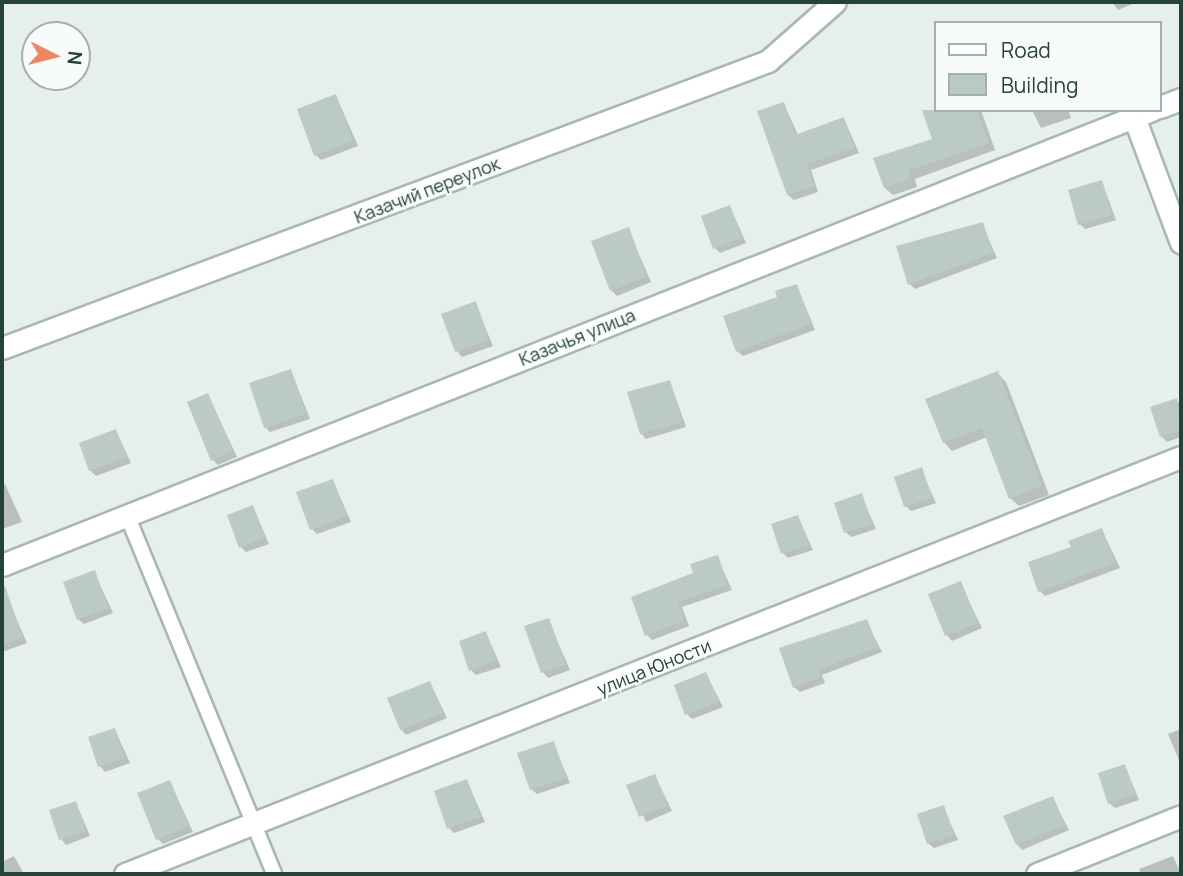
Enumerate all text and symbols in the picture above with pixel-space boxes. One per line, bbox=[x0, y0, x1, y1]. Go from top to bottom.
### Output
north arrow bbox=[21, 21, 91, 91]
legend bbox=[934, 21, 1162, 112]
text: Road bbox=[1001, 36, 1051, 64]
text: N bbox=[61, 50, 89, 66]
text: Building bbox=[1001, 71, 1078, 99]
street label: Казачий переулок bbox=[351, 152, 503, 228]
street label: Казачья улица bbox=[516, 304, 638, 370]
street label: улица Юности bbox=[594, 634, 714, 700]

